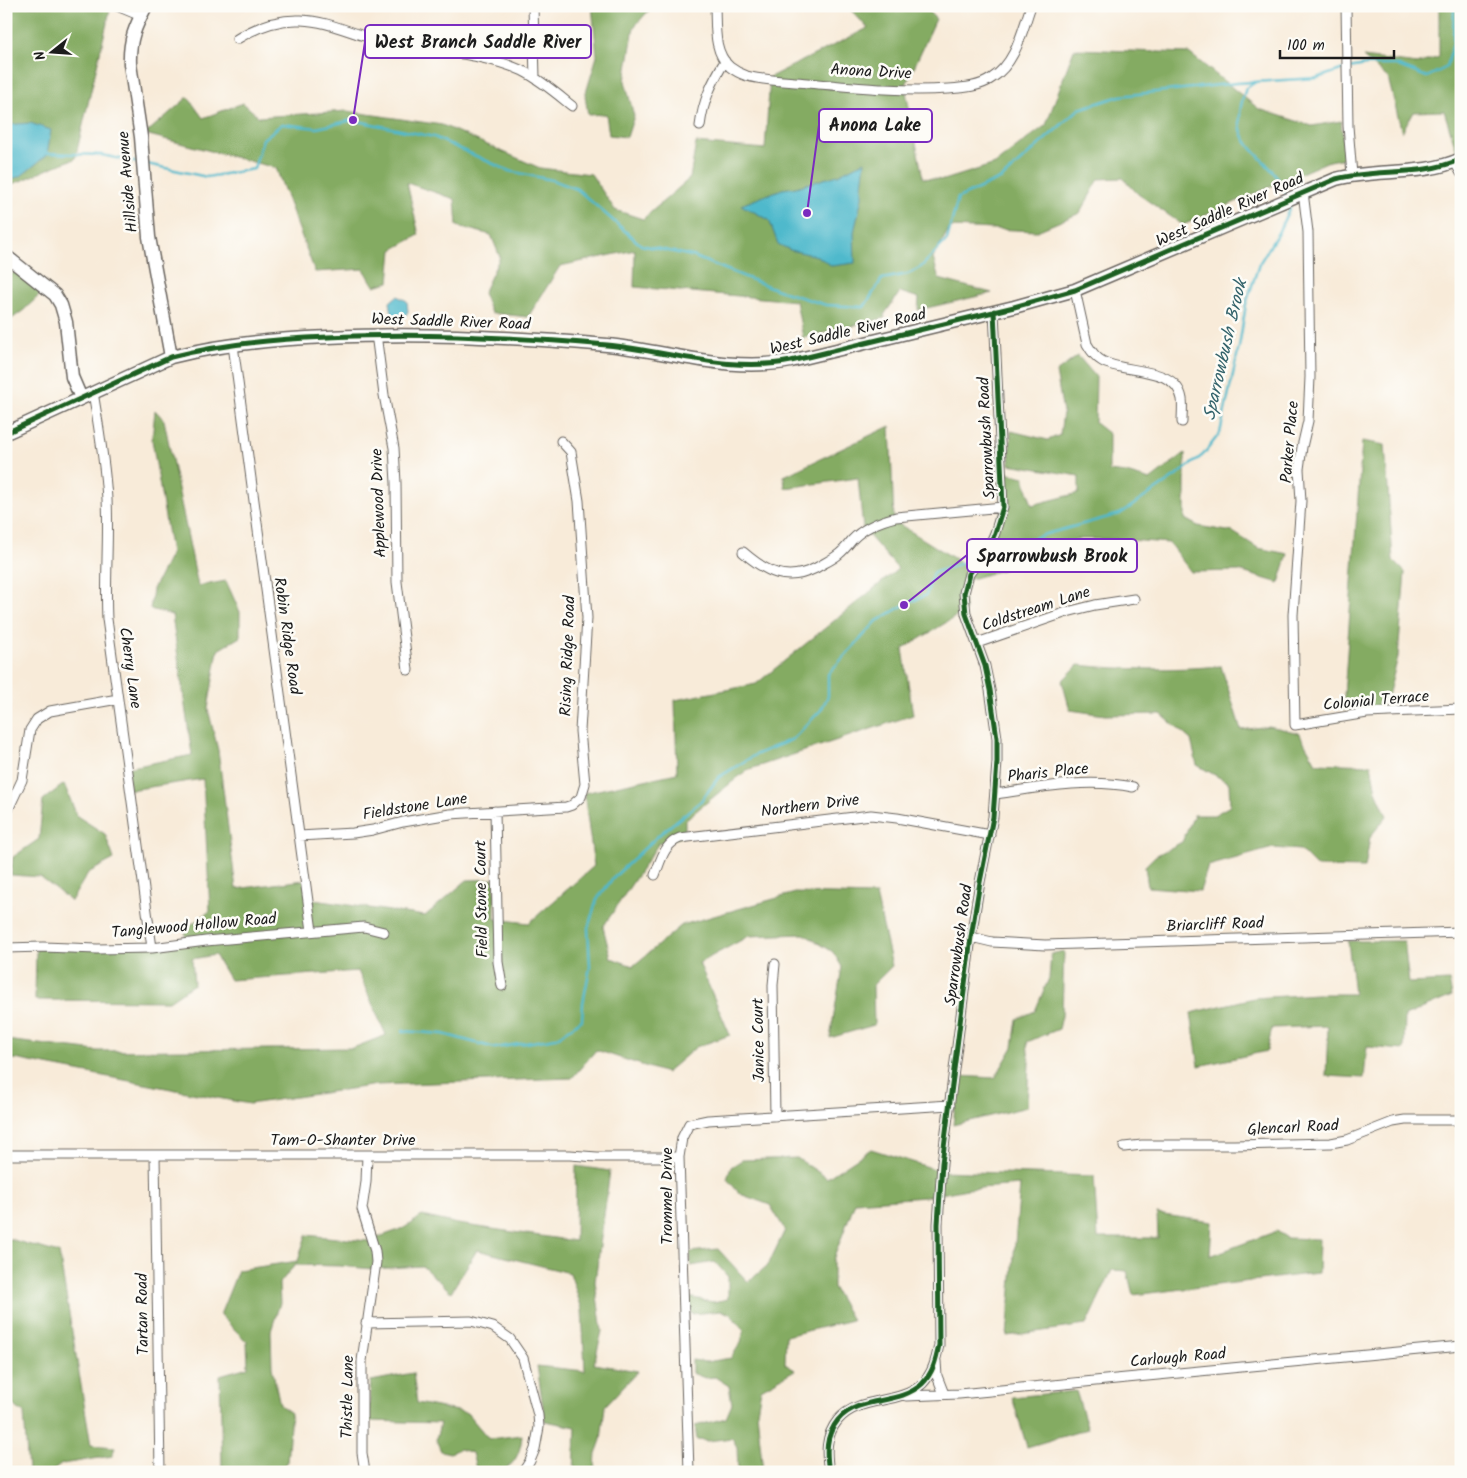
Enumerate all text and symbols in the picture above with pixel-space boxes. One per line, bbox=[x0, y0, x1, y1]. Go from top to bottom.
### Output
callout: West Branch Saddle River bbox=[365, 25, 591, 58]
north arrow bbox=[28, 28, 78, 78]
scale bar bbox=[1280, 28, 1393, 60]
text: West Branch Saddle River bbox=[375, 29, 583, 58]
text: 100 m bbox=[1287, 34, 1325, 58]
text: N bbox=[29, 48, 52, 63]
street label: Anona Drive bbox=[830, 57, 912, 87]
callout: Anona Lake bbox=[819, 109, 932, 142]
text: Anona Lake bbox=[829, 112, 921, 141]
street label: Hillside Avenue bbox=[111, 130, 145, 234]
street label: West Saddle River Road bbox=[1152, 166, 1309, 254]
water label: Sparrowbush Brook bbox=[1196, 274, 1257, 423]
street label: West Saddle River Road bbox=[767, 302, 930, 362]
street label: West Saddle River Road bbox=[371, 307, 532, 337]
street label: Sparrowbush Road bbox=[971, 375, 1003, 500]
street label: Parker Place bbox=[1274, 400, 1306, 484]
street label: Applewood Drive bbox=[365, 448, 393, 558]
callout: Sparrowbush Brook bbox=[967, 539, 1137, 572]
text: Sparrowbush Brook bbox=[977, 543, 1128, 572]
street label: Robin Ridge Road bbox=[266, 576, 308, 697]
street label: Coldstream Lane bbox=[978, 580, 1094, 638]
street label: Rising Ridge Road bbox=[553, 594, 583, 717]
street label: Cherry Lane bbox=[112, 626, 148, 710]
street label: Colonial Terrace bbox=[1322, 684, 1430, 718]
street label: Pharis Place bbox=[1006, 756, 1090, 790]
street label: Fieldstone Lane bbox=[361, 786, 469, 828]
street label: Northern Drive bbox=[759, 788, 861, 824]
street label: Field Stone Court bbox=[468, 839, 496, 958]
street label: Sparrowbush Road bbox=[938, 882, 980, 1007]
street label: Tanglewood Hollow Road bbox=[111, 906, 278, 946]
street label: Briarcliff Road bbox=[1166, 911, 1265, 939]
street label: Janice Court bbox=[746, 997, 772, 1082]
street label: Glencarl Road bbox=[1247, 1113, 1340, 1143]
street label: Tam-O-Shanter Drive bbox=[271, 1128, 415, 1153]
street label: Trommel Drive bbox=[655, 1147, 680, 1245]
street label: Tartan Road bbox=[130, 1272, 156, 1355]
street label: Carlough Road bbox=[1129, 1341, 1228, 1375]
street label: Thistle Lane bbox=[335, 1355, 361, 1439]

